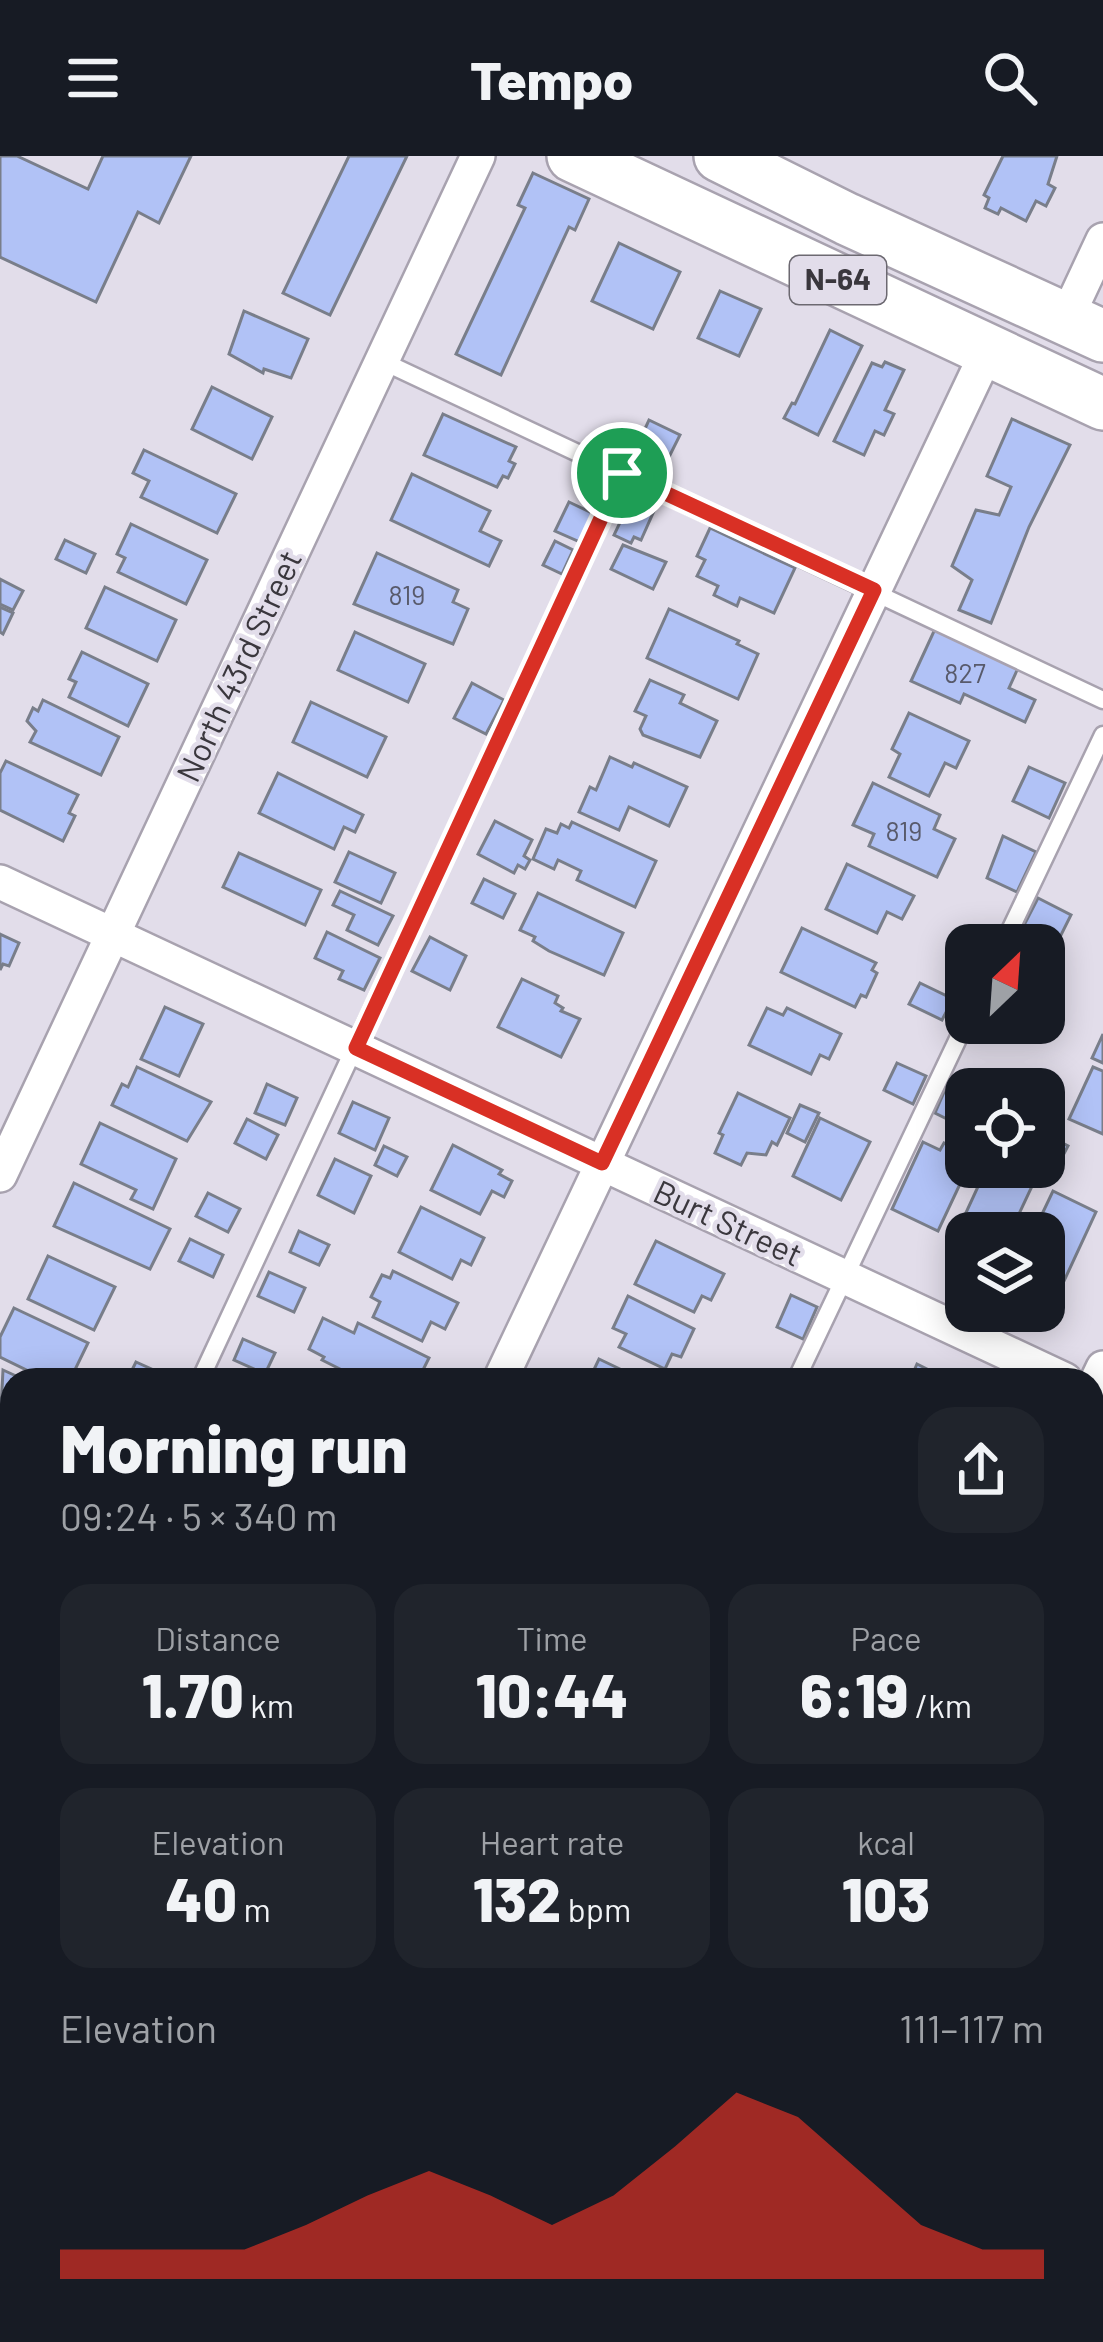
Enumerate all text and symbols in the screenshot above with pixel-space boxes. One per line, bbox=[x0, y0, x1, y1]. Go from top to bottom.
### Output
icon: menu bbox=[60, 45, 126, 111]
icon: search bbox=[977, 45, 1043, 111]
text: Tempo bbox=[470, 46, 633, 111]
road number: N-64 bbox=[790, 256, 886, 304]
pin bbox=[571, 422, 673, 524]
icon: arrive bbox=[589, 440, 655, 506]
street label: North 43rd Street bbox=[167, 543, 309, 788]
house number: 819 bbox=[389, 578, 425, 610]
house number: 827 bbox=[944, 656, 986, 688]
house number: 819 bbox=[886, 814, 922, 846]
north arrow bbox=[945, 924, 1065, 1044]
map controls bbox=[945, 924, 1065, 1332]
button: locate bbox=[945, 1068, 1065, 1188]
street label: Burt Street bbox=[648, 1170, 809, 1274]
button: layers bbox=[945, 1212, 1065, 1332]
text: Morning run bbox=[60, 1407, 408, 1486]
button: share bbox=[918, 1407, 1044, 1533]
text: 09:24 · 5 × 340 m bbox=[60, 1492, 338, 1539]
text: Distance bbox=[155, 1618, 281, 1658]
text: Time bbox=[516, 1618, 588, 1658]
text: Pace bbox=[851, 1618, 921, 1658]
text: 1.70 bbox=[142, 1658, 244, 1730]
text: 10:44 bbox=[476, 1658, 628, 1730]
text: 6:19 bbox=[800, 1658, 908, 1730]
text: km bbox=[244, 1685, 294, 1725]
text: /km bbox=[908, 1685, 972, 1725]
text: Elevation bbox=[152, 1822, 284, 1862]
text: Heart rate bbox=[480, 1822, 624, 1862]
text: kcal bbox=[857, 1822, 915, 1862]
text: 40 bbox=[165, 1862, 237, 1934]
text: 132 bbox=[473, 1862, 561, 1934]
text: 103 bbox=[842, 1862, 930, 1934]
text: m bbox=[237, 1889, 271, 1929]
text: bpm bbox=[561, 1889, 631, 1929]
text: Elevation bbox=[60, 2004, 217, 2051]
text: 111–117 m bbox=[899, 2004, 1044, 2051]

